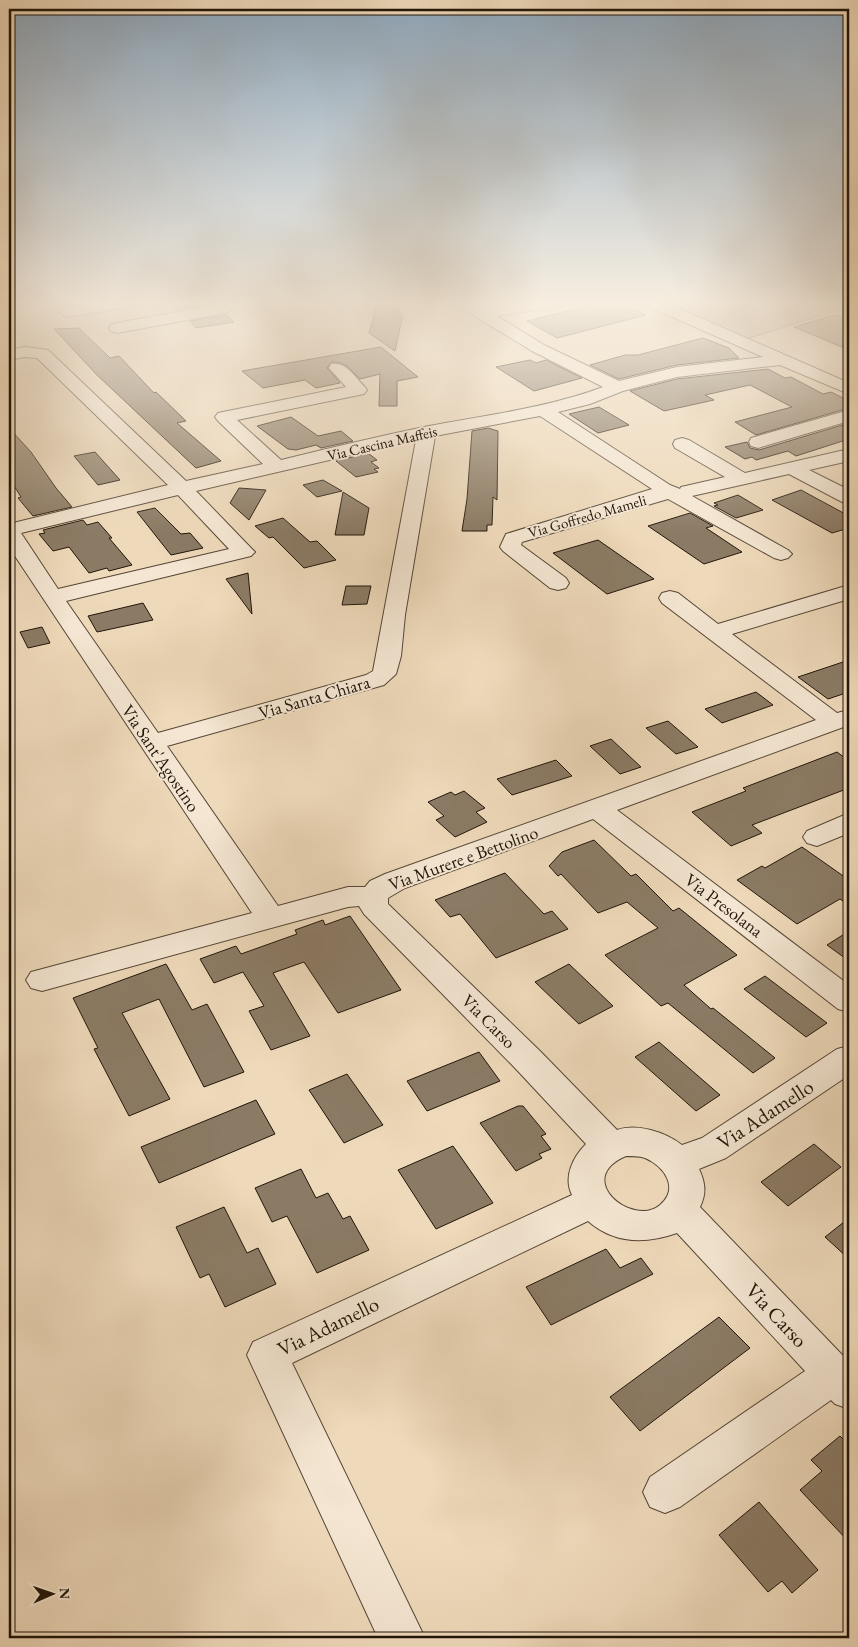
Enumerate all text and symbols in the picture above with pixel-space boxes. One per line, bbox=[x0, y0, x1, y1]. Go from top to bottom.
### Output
street label: Via Cascina Maffeis bbox=[325, 421, 439, 465]
street label: Via Goffredo Mameli bbox=[526, 490, 649, 542]
street label: Via Santa Chiara bbox=[255, 670, 373, 724]
street label: Via Sant'Agostino bbox=[117, 700, 205, 816]
street label: Via Murere e Bettolino bbox=[385, 820, 541, 896]
street label: Via Presolana bbox=[680, 868, 769, 943]
street label: Via Carso bbox=[457, 989, 521, 1053]
street label: Via Adamello bbox=[712, 1073, 818, 1155]
street label: Via Carso bbox=[740, 1277, 814, 1353]
street label: Via Adamello bbox=[273, 1290, 383, 1362]
north arrow bbox=[28, 1570, 78, 1620]
text: N bbox=[56, 1588, 74, 1600]

